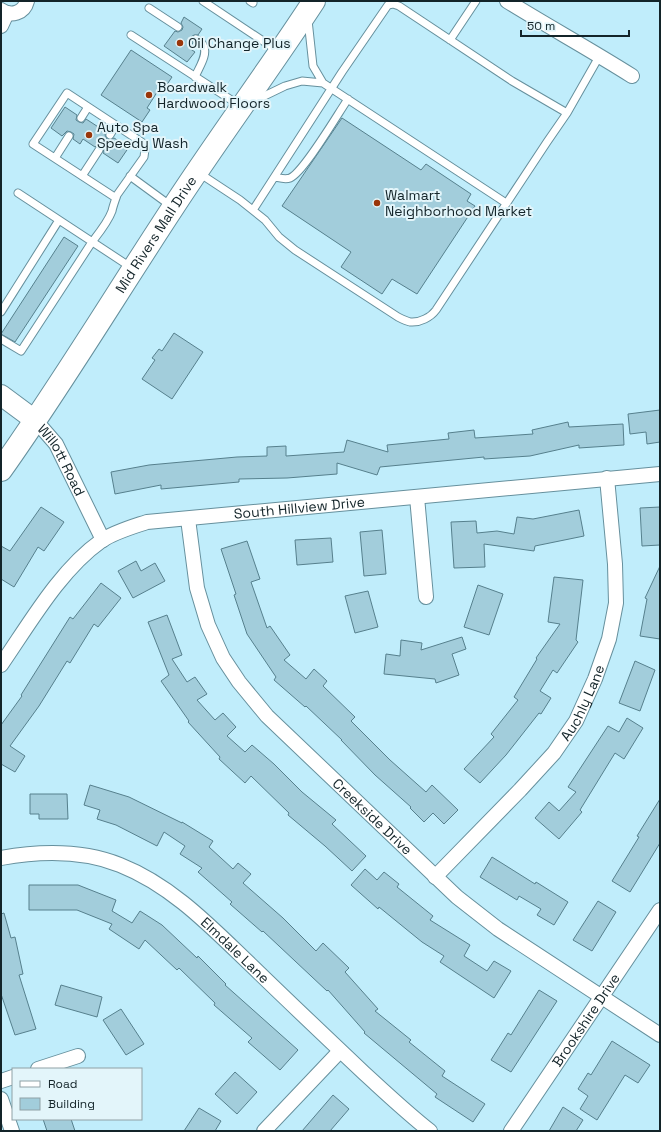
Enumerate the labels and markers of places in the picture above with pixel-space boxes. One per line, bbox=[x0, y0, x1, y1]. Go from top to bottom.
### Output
place label: Oil Change Plus bbox=[188, 34, 291, 52]
marker: Oil Change Plus bbox=[175, 38, 185, 48]
place label: Boardwalk Hardwood Floors bbox=[157, 78, 270, 112]
marker: Boardwalk Hardwood Floors bbox=[144, 90, 154, 100]
place label: Auto Spa Speedy Wash bbox=[97, 118, 188, 152]
marker: Auto Spa Speedy Wash bbox=[84, 130, 94, 140]
place label: Walmart Neighborhood Market bbox=[385, 186, 532, 220]
marker: Walmart Neighborhood Market bbox=[372, 198, 382, 208]

